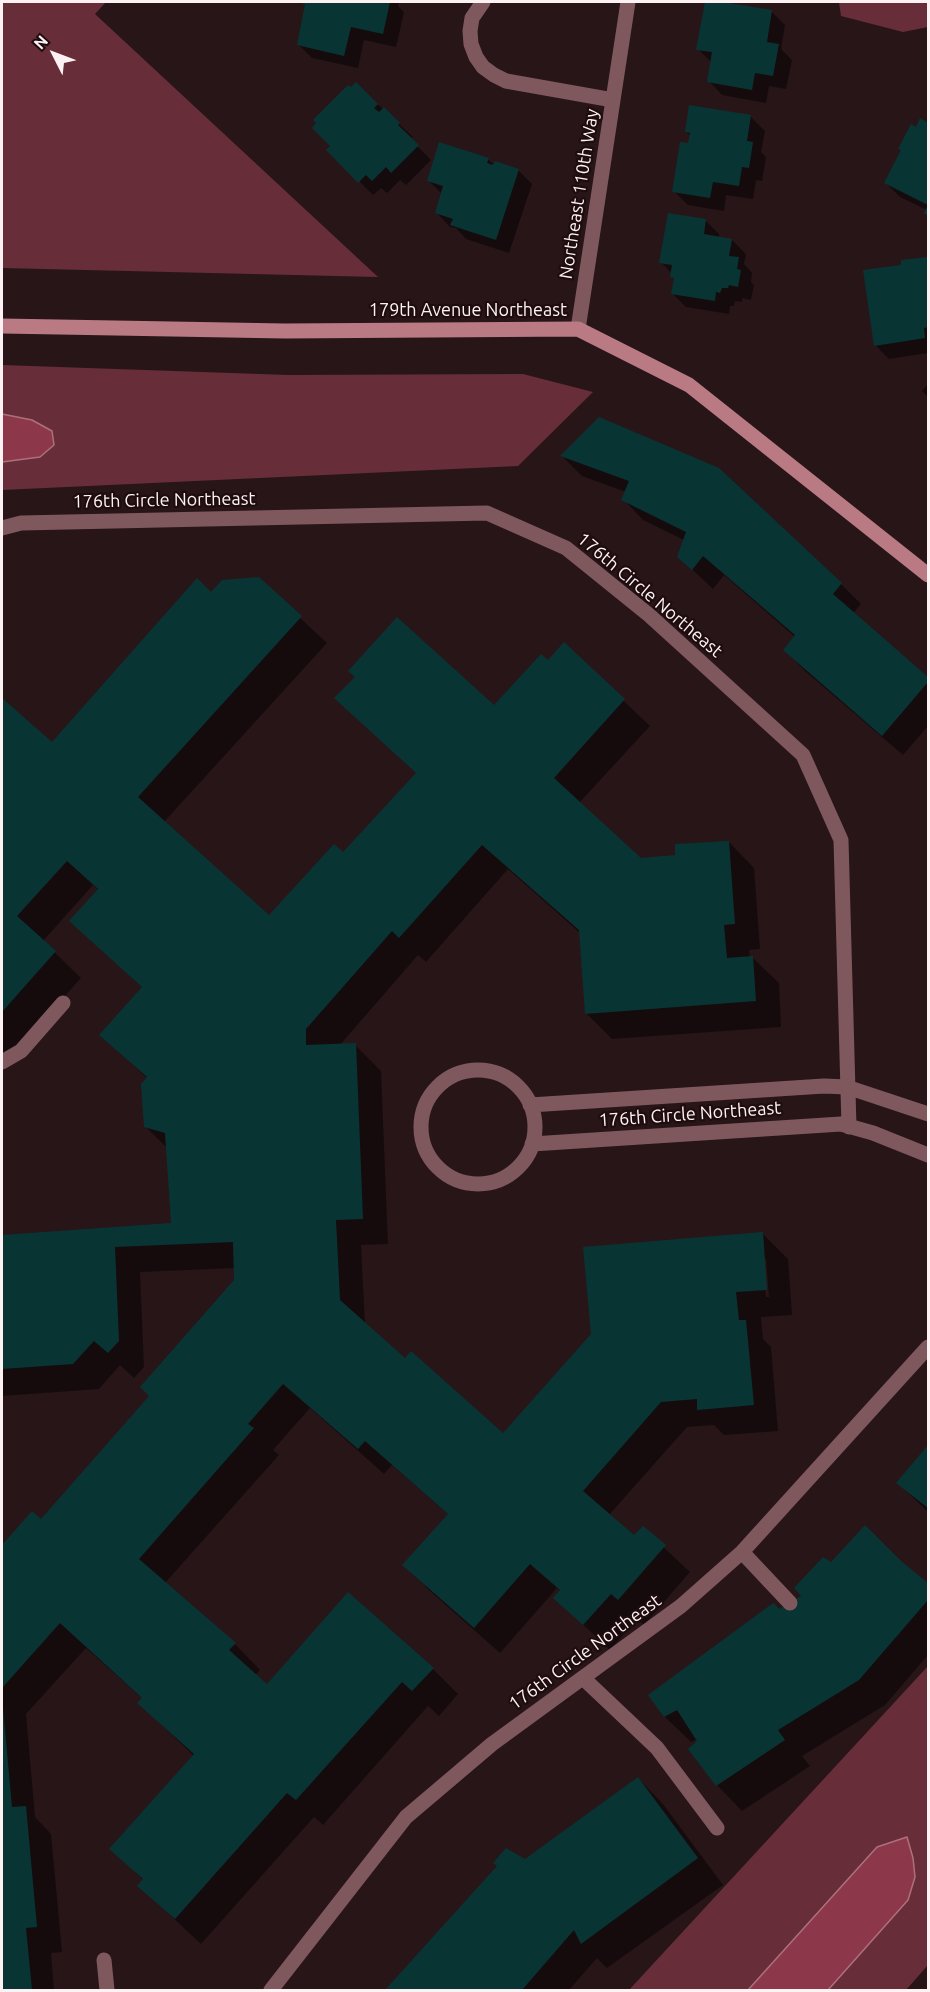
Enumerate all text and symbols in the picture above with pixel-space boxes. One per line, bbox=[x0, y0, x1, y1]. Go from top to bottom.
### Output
north arrow bbox=[24, 24, 84, 84]
text: N bbox=[30, 31, 51, 52]
street label: Northeast 110th Way bbox=[555, 107, 603, 281]
street label: 179th Avenue Northeast bbox=[369, 299, 567, 321]
street label: 176th Circle Northeast bbox=[72, 488, 256, 512]
street label: 176th Circle Northeast bbox=[573, 528, 727, 662]
street label: 176th Circle Northeast bbox=[598, 1097, 782, 1131]
street label: 176th Circle Northeast bbox=[505, 1590, 665, 1714]

